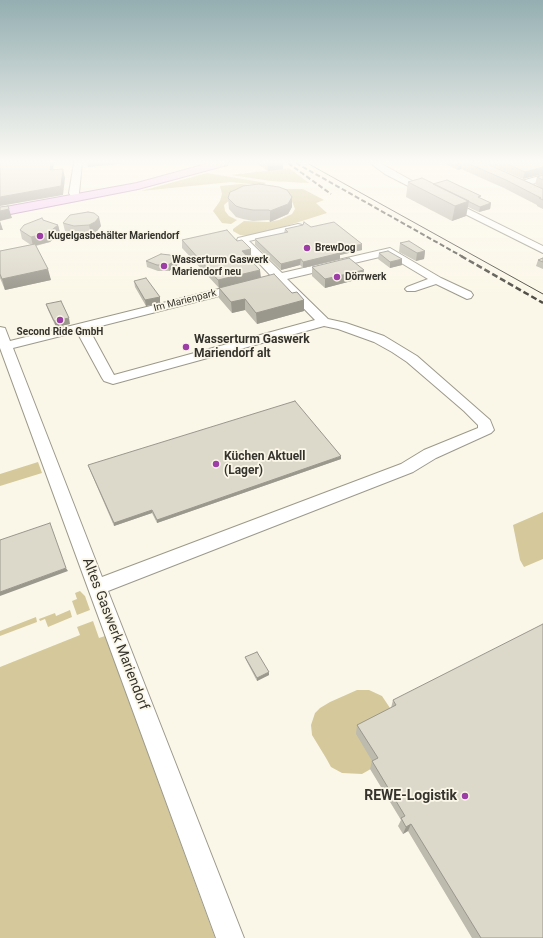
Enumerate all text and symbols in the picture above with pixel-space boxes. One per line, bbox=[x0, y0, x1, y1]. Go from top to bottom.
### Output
place label: Kugelgasbehälter Mariendorf bbox=[48, 230, 179, 242]
marker: Kugelgasbehälter Mariendorf bbox=[35, 231, 45, 241]
place label: BrewDog bbox=[315, 242, 356, 254]
marker: BrewDog bbox=[302, 243, 312, 253]
place label: Wasserturm Gaswerk Mariendorf neu bbox=[172, 254, 268, 278]
marker: Wasserturm Gaswerk Mariendorf neu bbox=[159, 261, 169, 271]
place label: Dörrwerk bbox=[345, 271, 386, 283]
marker: Dörrwerk bbox=[332, 272, 342, 282]
street label: Im Marienpark bbox=[152, 287, 218, 315]
marker: Second Ride GmbH bbox=[55, 315, 65, 325]
place label: Second Ride GmbH bbox=[17, 326, 103, 338]
place label: Wasserturm Gaswerk Mariendorf alt bbox=[194, 333, 310, 361]
marker: Wasserturm Gaswerk Mariendorf alt bbox=[181, 342, 191, 352]
place label: Küchen Aktuell (Lager) bbox=[224, 450, 305, 478]
marker: Küchen Aktuell (Lager) bbox=[211, 459, 221, 469]
street label: Altes Gaswerk Mariendorf bbox=[78, 556, 152, 712]
place label: REWE-Logistik bbox=[364, 788, 457, 804]
marker: REWE-Logistik bbox=[460, 791, 470, 801]

